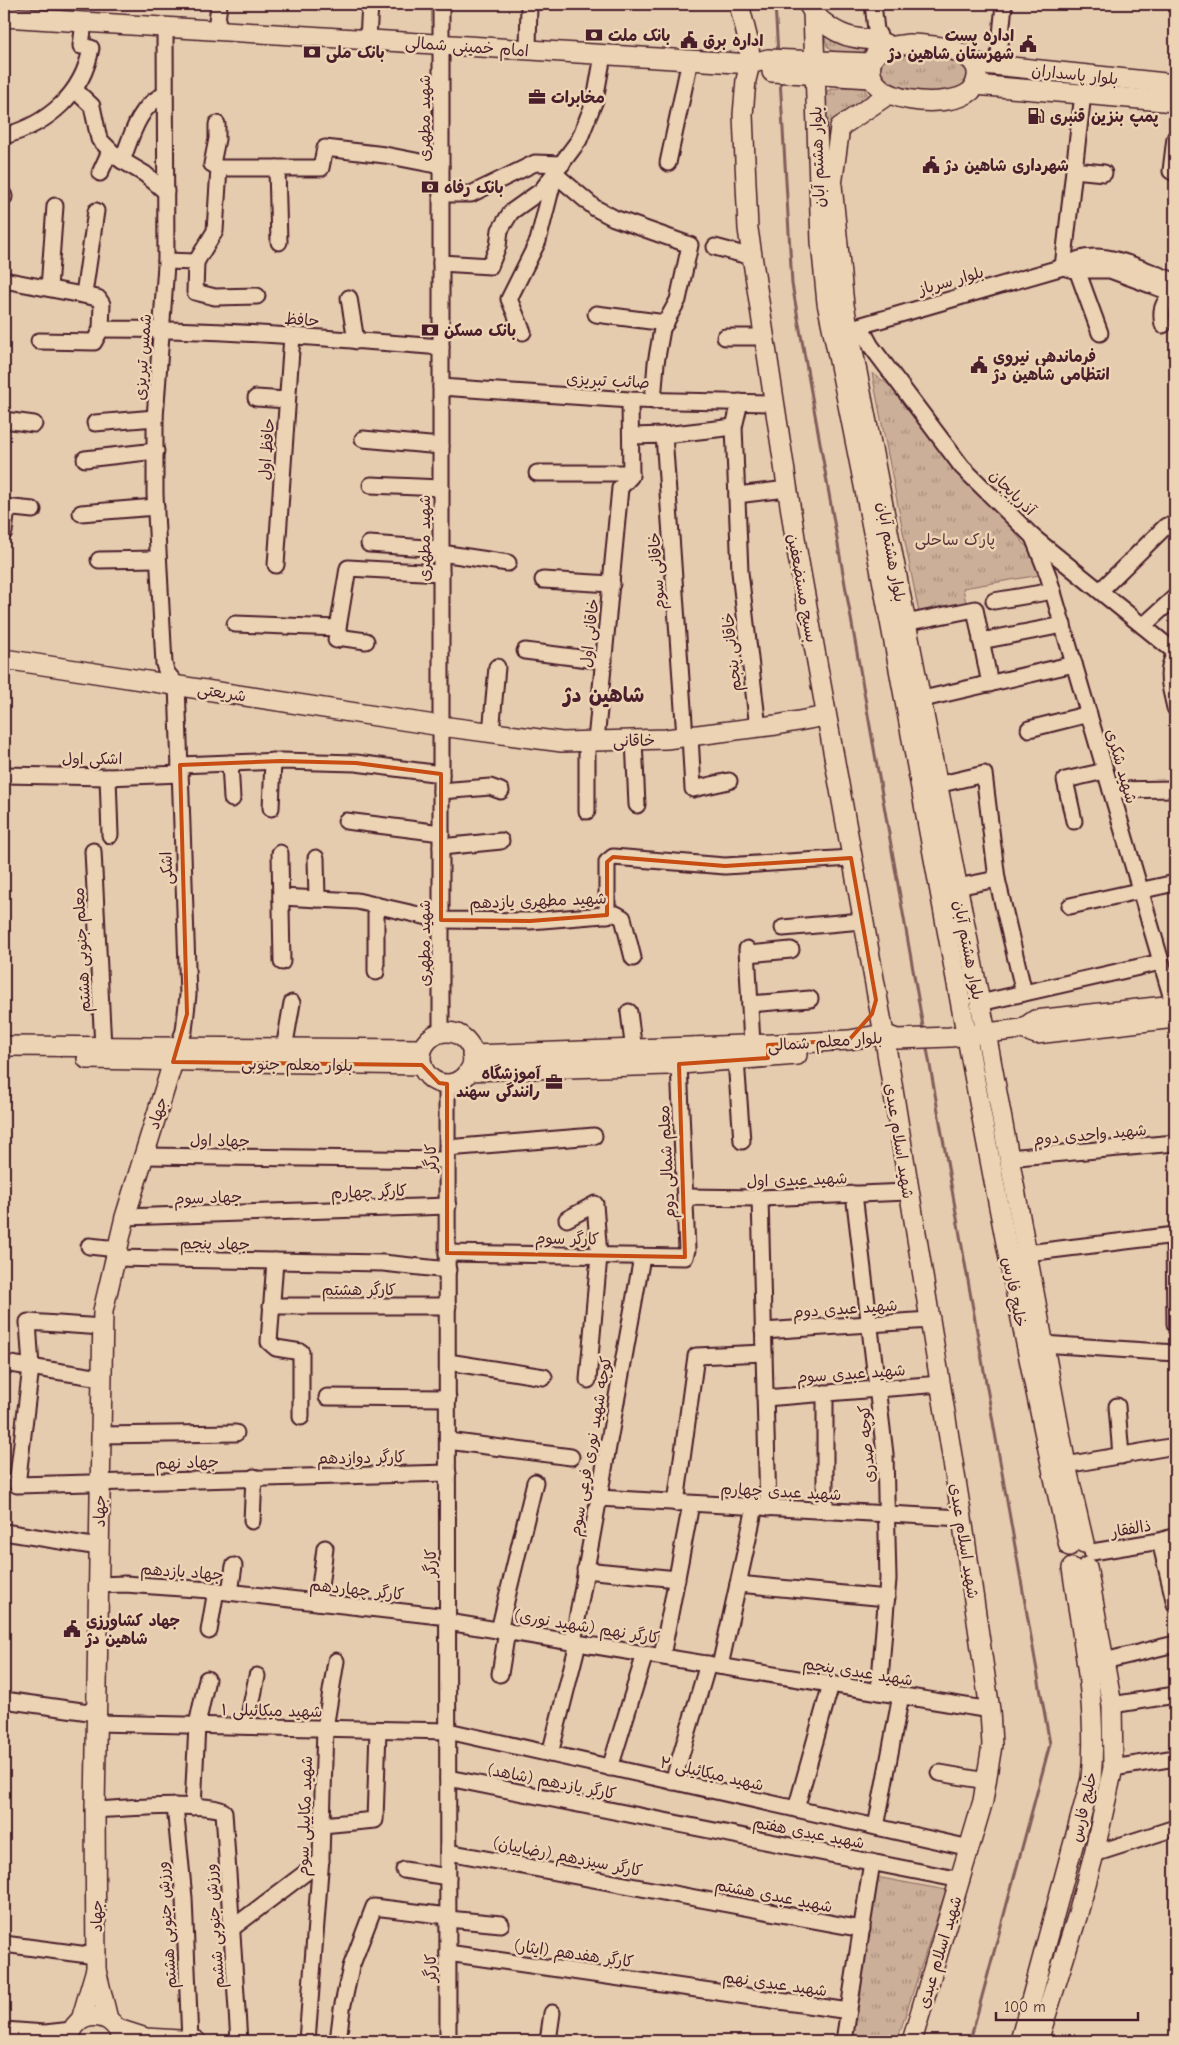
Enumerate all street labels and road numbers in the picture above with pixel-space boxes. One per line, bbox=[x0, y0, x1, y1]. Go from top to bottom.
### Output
street label: امام خمینی شمالی bbox=[404, 34, 529, 63]
street label: بلوار پاسداران bbox=[1031, 61, 1119, 89]
street label: شهید مطهری bbox=[416, 75, 434, 161]
street label: بلوار هشتم آبان bbox=[807, 106, 832, 208]
street label: بلوار سرباز bbox=[915, 263, 986, 300]
street label: حافظ bbox=[284, 310, 320, 330]
street label: شمس تبریزی bbox=[131, 313, 155, 401]
street label: صائب تبریزی bbox=[566, 370, 650, 392]
street label: حافظ اول bbox=[256, 417, 278, 481]
street label: آذربایجان bbox=[986, 466, 1040, 520]
street label: شهید مطهری bbox=[416, 495, 434, 581]
street label: بلوار هشتم آبان bbox=[870, 501, 909, 604]
street label: خاقانی سوم bbox=[645, 531, 672, 610]
street label: بسیج مستضعفین bbox=[783, 532, 820, 644]
street label: خاقانی اول bbox=[577, 598, 604, 669]
street label: خاقانی پنجم bbox=[719, 611, 748, 692]
street label: شریعتی bbox=[196, 680, 248, 707]
street label: شهید شکری bbox=[1102, 727, 1140, 806]
street label: خاقانی bbox=[613, 732, 655, 751]
street label: اشکی اول bbox=[62, 750, 122, 769]
street label: اشکی bbox=[157, 851, 178, 885]
street label: معلم جنوبی هشتم bbox=[70, 887, 97, 1013]
street label: شهید مطهری یازدهم bbox=[469, 890, 607, 915]
street label: بلوار هشتم آبان bbox=[947, 899, 987, 1002]
street label: شهید مطهری bbox=[416, 900, 434, 986]
street label: بلوار معلم شمالی bbox=[767, 1029, 883, 1058]
street label: بلوار معلم جنوبی bbox=[241, 1055, 353, 1078]
street label: شهید اسلام عبدی bbox=[878, 1082, 917, 1201]
street label: جهاد bbox=[145, 1095, 171, 1132]
street label: معلم شمالی دوم bbox=[655, 1104, 682, 1219]
street label: شهید واحدی دوم bbox=[1033, 1121, 1148, 1152]
street label: جهاد اول bbox=[190, 1131, 250, 1151]
street label: کارگر bbox=[421, 1144, 440, 1174]
street label: شهید عبدی اول bbox=[746, 1169, 848, 1191]
street label: کارگر چهارم bbox=[331, 1181, 408, 1205]
street label: جهاد سوم bbox=[174, 1188, 243, 1211]
street label: کارگر سوم bbox=[535, 1228, 599, 1252]
street label: جهاد پنجم bbox=[180, 1234, 250, 1257]
street label: خلیج فارس bbox=[997, 1256, 1030, 1329]
street label: کارگر هشتم bbox=[322, 1280, 396, 1302]
street label: شهید عبدی دوم bbox=[792, 1296, 898, 1325]
street label: کوچه شهید نوری فرعی سوم bbox=[566, 1355, 619, 1538]
street label: شهید عبدی سوم bbox=[796, 1361, 906, 1390]
street label: کوچه صدری bbox=[855, 1404, 880, 1483]
street label: کارگر دوازدهم bbox=[317, 1447, 406, 1471]
street label: جهاد نهم bbox=[155, 1453, 219, 1476]
street label: شهید عبدی چهارم bbox=[720, 1480, 842, 1507]
street label: شهید اسلام عبدی bbox=[943, 1482, 982, 1601]
street label: جهاد bbox=[91, 1495, 109, 1528]
street label: ذالفقار bbox=[1108, 1517, 1153, 1542]
street label: کارگر bbox=[421, 1549, 440, 1579]
street label: جهاد یازدهم bbox=[140, 1560, 224, 1587]
street label: کارگر چهاردهم bbox=[308, 1575, 405, 1607]
street label: کارگر نهم (شهید نوری) bbox=[512, 1606, 661, 1650]
street label: شهید عبدی پنجم bbox=[801, 1654, 914, 1693]
street label: شهید میکائیلی ۱ bbox=[221, 1701, 323, 1722]
street label: شهید میکائیلی ۲ bbox=[658, 1753, 765, 1796]
street label: شهید مکاییلی سوم bbox=[294, 1755, 319, 1877]
street label: کارگر یازدهم (شاهد) bbox=[485, 1760, 618, 1806]
street label: خلیج فارس bbox=[1067, 1771, 1102, 1844]
street label: شهید عبدی هفتم bbox=[751, 1813, 866, 1856]
street label: کارگر سیزدهم (رضاییان) bbox=[491, 1833, 644, 1883]
street label: ورزش جنوبی هشتم bbox=[154, 1860, 183, 1989]
street label: ورزش جنوبی ششم bbox=[202, 1863, 231, 1989]
street label: شهید عبدی هشتم bbox=[713, 1876, 834, 1919]
street label: شهید اسلام عبدی bbox=[914, 1894, 969, 2012]
street label: جهاد bbox=[88, 1900, 106, 1932]
street label: کارگر هفدهم (ایثار) bbox=[513, 1936, 635, 1974]
street label: کارگر bbox=[421, 1954, 440, 1984]
street label: شهید عبدی نهم bbox=[721, 1968, 828, 2003]

